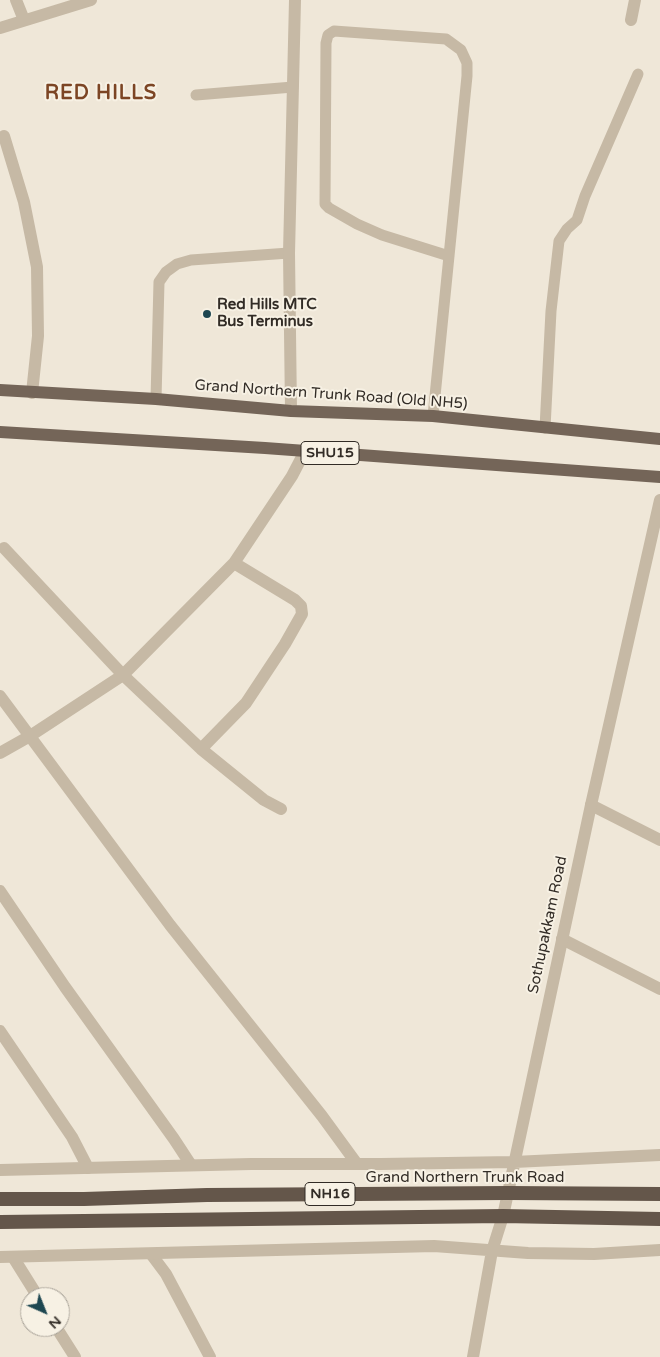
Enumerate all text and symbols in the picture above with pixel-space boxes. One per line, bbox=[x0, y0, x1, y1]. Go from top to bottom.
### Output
district label: RED HILLS bbox=[44, 82, 158, 106]
place label: Red Hills MTC Bus Terminus bbox=[217, 296, 317, 331]
marker: Red Hills MTC Bus Terminus bbox=[201, 308, 213, 320]
street label: Grand Northern Trunk Road (Old NH5) bbox=[194, 376, 468, 414]
road number: SHU15 bbox=[301, 442, 359, 464]
street label: Sothupakkam Road bbox=[525, 855, 571, 995]
street label: Grand Northern Trunk Road bbox=[366, 1169, 564, 1187]
road number: NH16 bbox=[305, 1182, 355, 1206]
north arrow bbox=[20, 1287, 70, 1337]
text: N bbox=[45, 1312, 65, 1332]

